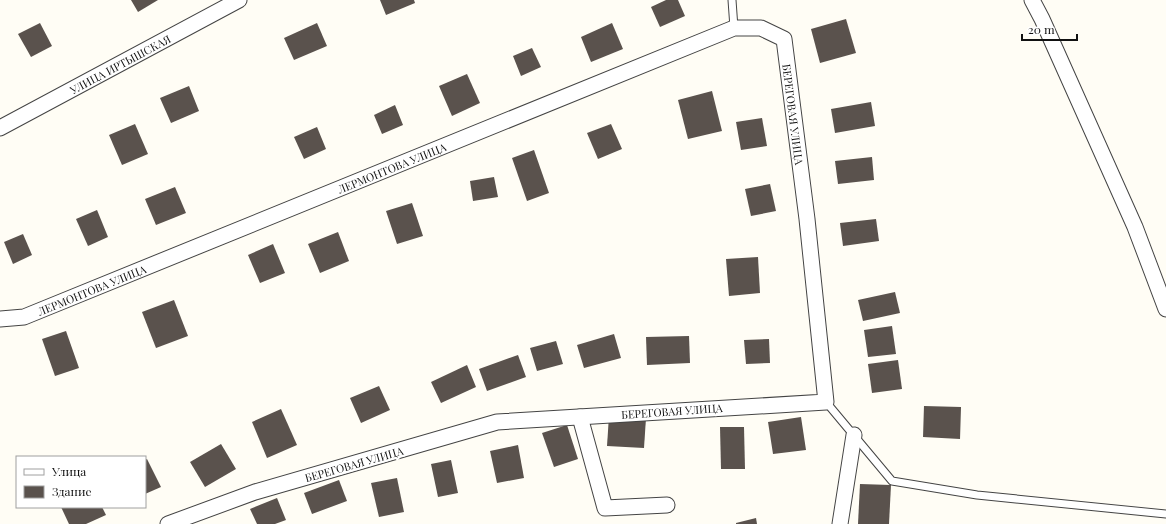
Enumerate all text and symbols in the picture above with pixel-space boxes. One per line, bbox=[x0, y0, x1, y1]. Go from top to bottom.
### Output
scale bar bbox=[1022, 16, 1077, 42]
text: 20 m bbox=[1028, 21, 1055, 37]
street label: УЛИЦА ИРТЫШСКАЯ bbox=[66, 31, 173, 97]
street label: БЕРЕГОВАЯ УЛИЦА bbox=[780, 63, 808, 166]
street label: ЛЕРМОНТОВА УЛИЦА bbox=[334, 139, 448, 197]
street label: ЛЕРМОНТОВА УЛИЦА bbox=[34, 261, 148, 319]
street label: БЕРЕГОВАЯ УЛИЦА bbox=[621, 400, 723, 422]
street label: БЕРЕГОВАЯ УЛИЦА bbox=[303, 443, 405, 485]
legend bbox=[16, 456, 146, 508]
text: Улица bbox=[51, 463, 86, 479]
text: Здание bbox=[52, 483, 92, 499]

